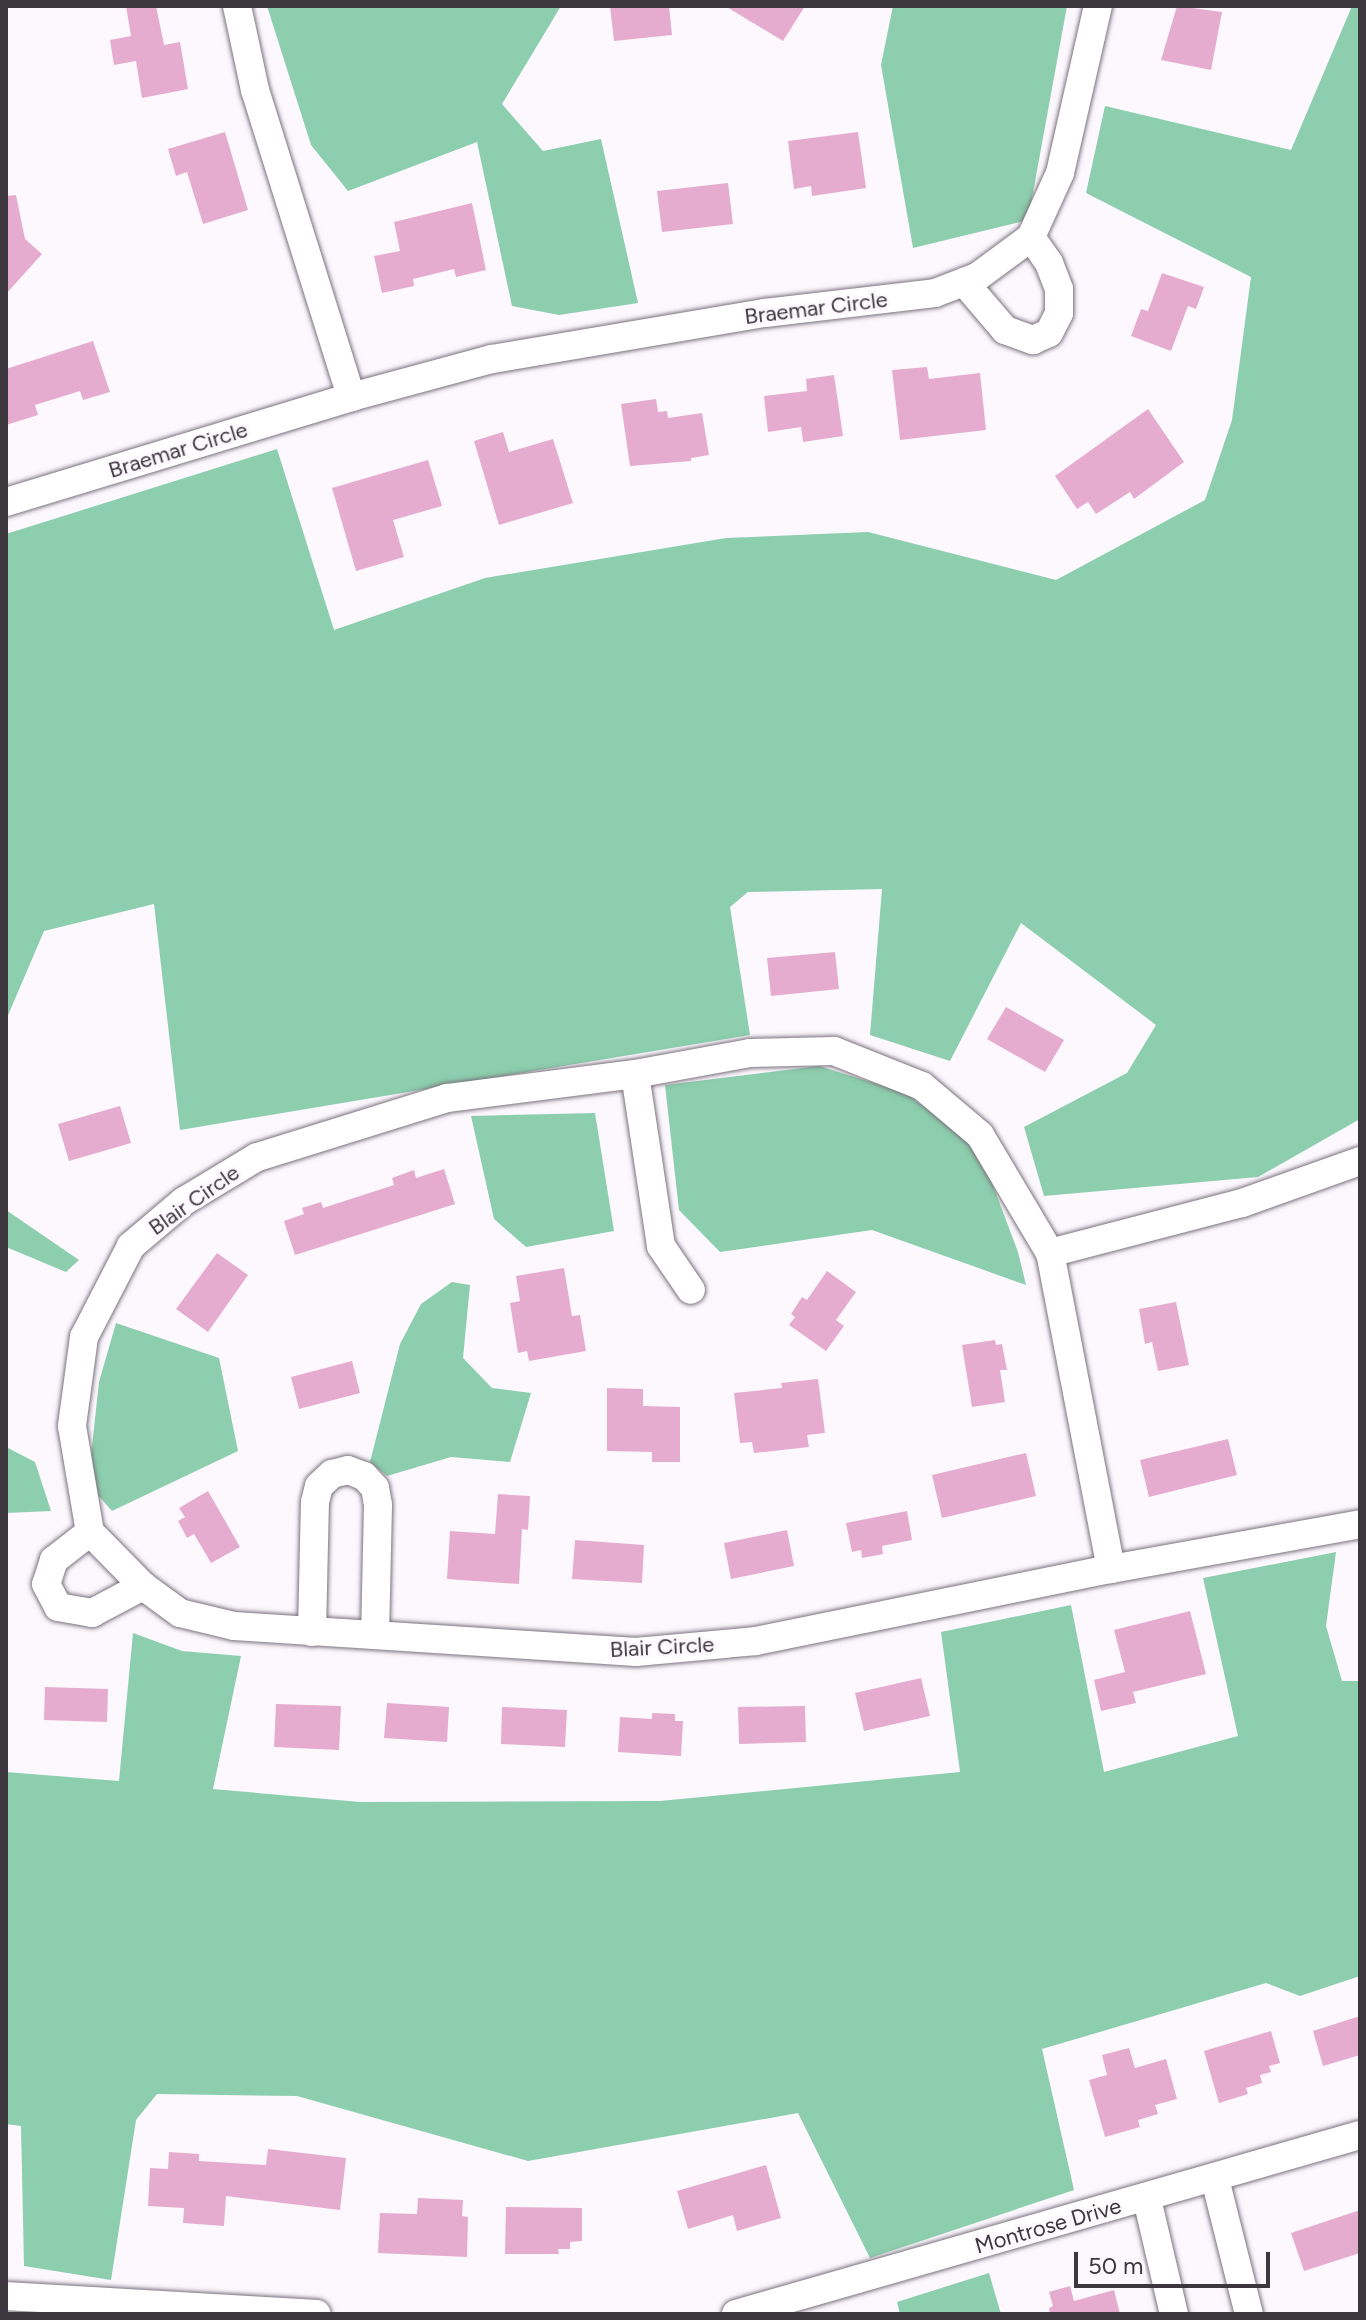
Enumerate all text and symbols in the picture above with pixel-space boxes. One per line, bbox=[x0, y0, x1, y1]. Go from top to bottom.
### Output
street label: Braemar Circle bbox=[743, 286, 889, 330]
street label: Braemar Circle bbox=[105, 416, 251, 484]
street label: Blair Circle bbox=[144, 1159, 244, 1241]
street label: Blair Circle bbox=[609, 1631, 715, 1663]
street label: Montrose Drive bbox=[972, 2193, 1124, 2259]
scale bar bbox=[1078, 2236, 1274, 2286]
text: 50 m bbox=[1088, 2251, 1144, 2280]

